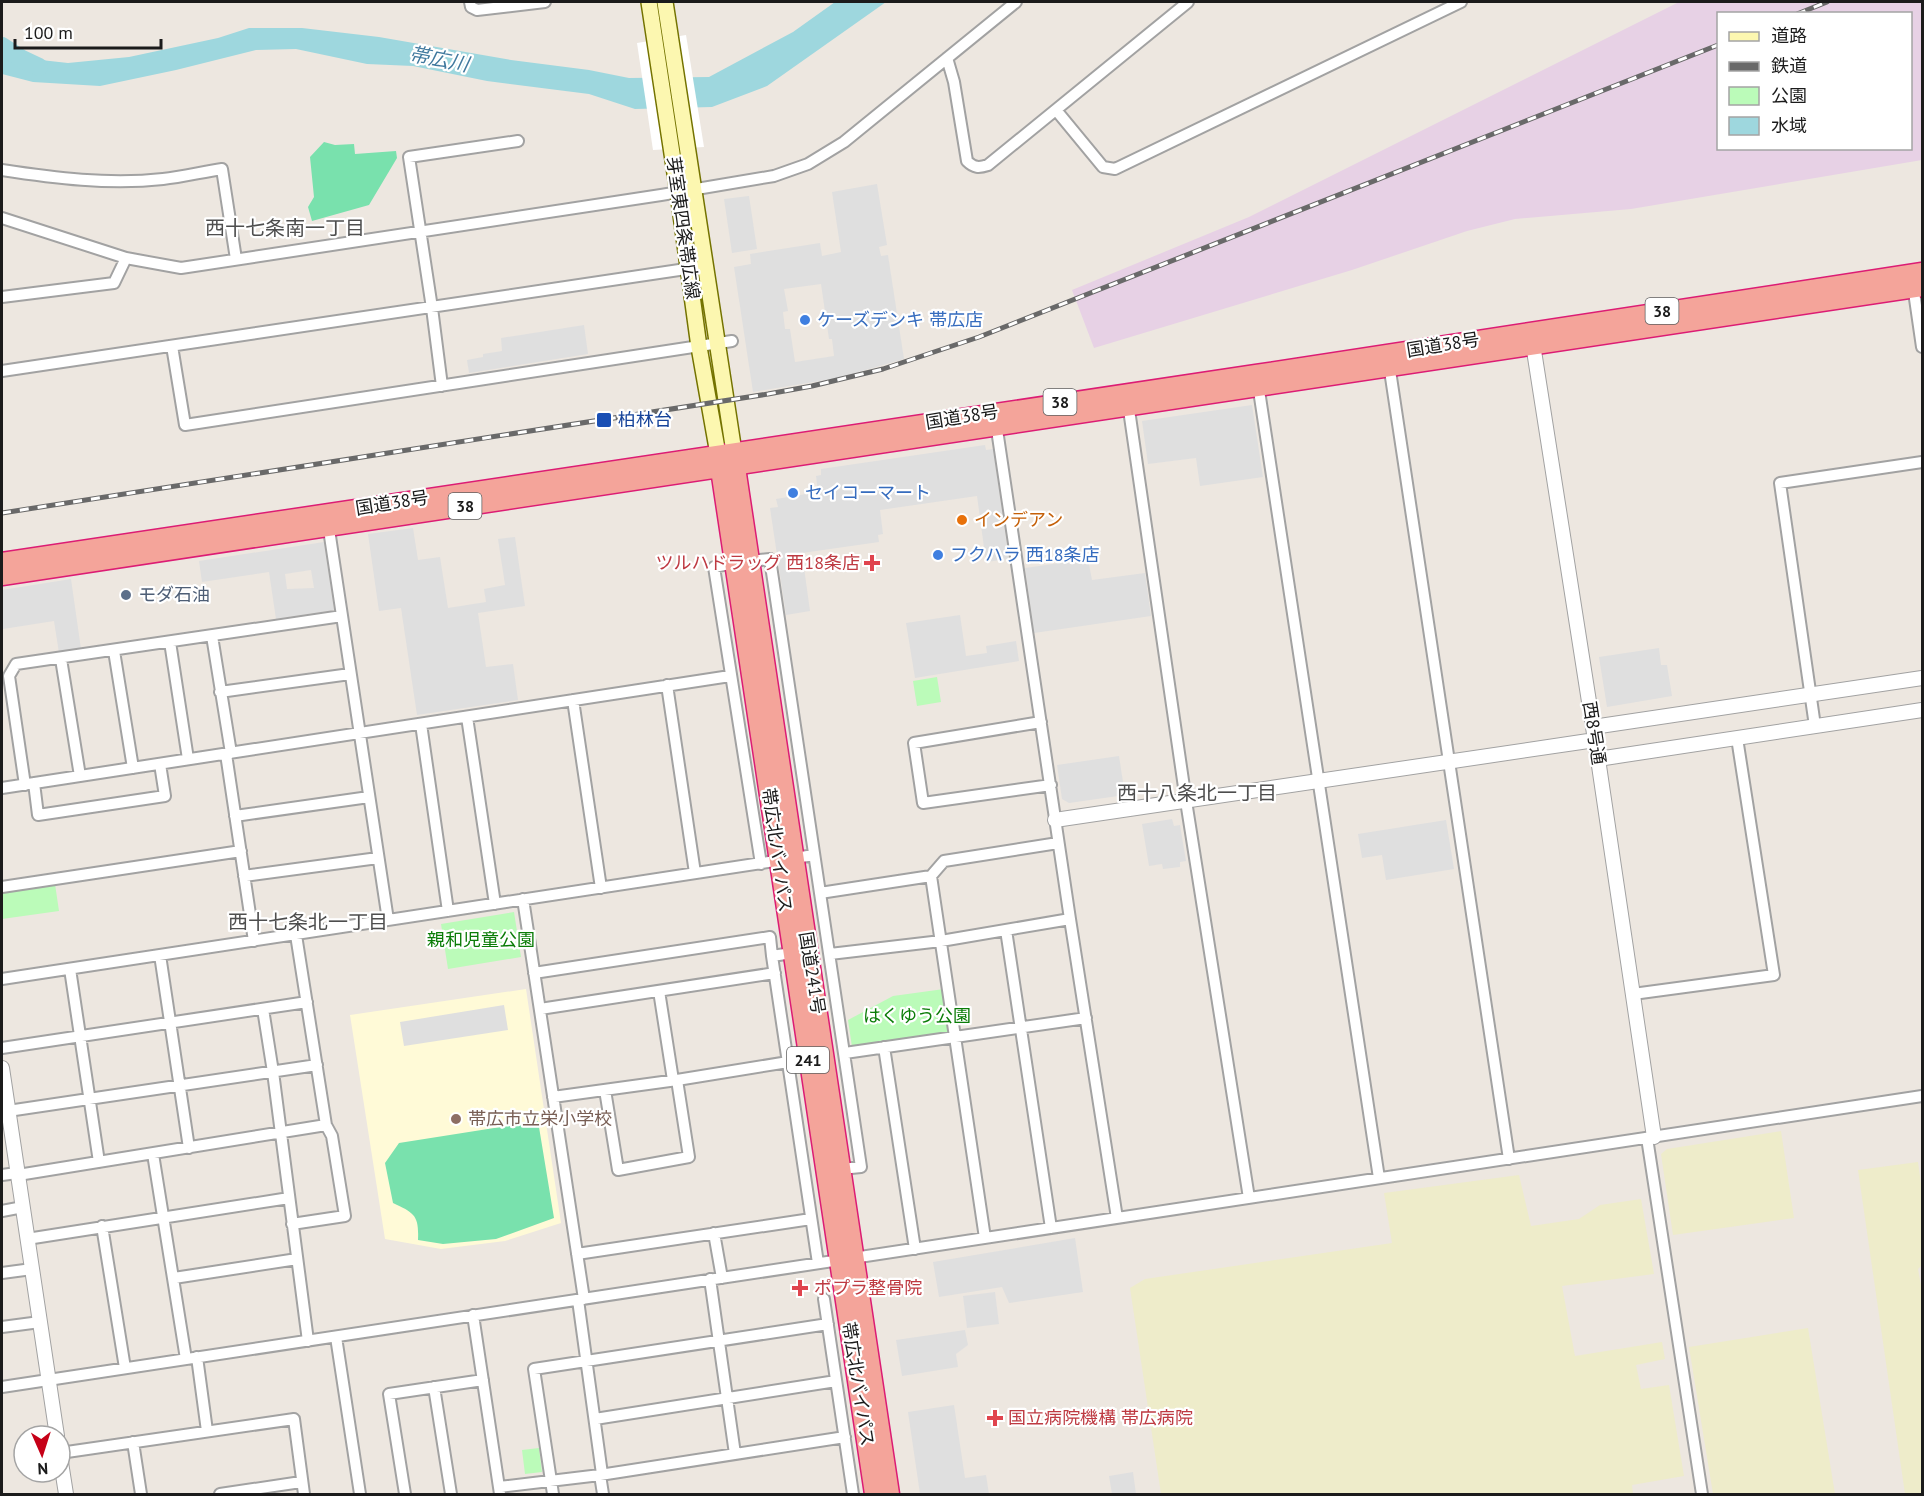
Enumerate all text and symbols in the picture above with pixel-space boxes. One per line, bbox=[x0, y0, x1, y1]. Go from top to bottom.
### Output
scale bar bbox=[15, 12, 160, 50]
legend bbox=[1717, 12, 1912, 150]
text: 100 m bbox=[24, 21, 73, 44]
text: 道路 bbox=[1771, 24, 1807, 47]
water label: 帯広川 bbox=[407, 41, 473, 78]
text: 鉄道 bbox=[1771, 54, 1807, 77]
text: 公園 bbox=[1771, 84, 1807, 107]
text: 水域 bbox=[1771, 114, 1807, 137]
street label: 芽室東四条帯広線 bbox=[662, 155, 705, 301]
district label: 西十七条南一丁目 bbox=[205, 215, 365, 241]
road number: 38 bbox=[1646, 298, 1678, 324]
place label: ケーズデンキ 帯広店 bbox=[817, 308, 983, 331]
marker: ケーズデンキ 帯広店 bbox=[798, 313, 812, 327]
street label: 国道38号 bbox=[1405, 327, 1481, 362]
road number: 38 bbox=[1044, 389, 1076, 415]
street label: 国道38号 bbox=[924, 399, 1000, 434]
place label: 柏林台 bbox=[618, 408, 672, 431]
marker: 柏林台 bbox=[595, 411, 613, 429]
place label: セイコーマート bbox=[805, 481, 931, 504]
street label: 国道38号 bbox=[354, 485, 430, 520]
marker: セイコーマート bbox=[786, 486, 800, 500]
road number: 38 bbox=[448, 493, 482, 519]
place label: インデアン bbox=[974, 508, 1063, 531]
marker: インデアン bbox=[955, 513, 969, 527]
place label: フクハラ 西18条店 bbox=[950, 543, 1100, 566]
marker: フクハラ 西18条店 bbox=[931, 548, 945, 562]
place label: ツルハドラッグ 西18条店 bbox=[656, 551, 860, 574]
marker: ツルハドラッグ 西18条店 bbox=[865, 556, 879, 570]
place label: モダ石油 bbox=[138, 583, 210, 606]
marker: モダ石油 bbox=[119, 588, 133, 602]
street label: 西8号通 bbox=[1578, 700, 1611, 766]
district label: 西十八条北一丁目 bbox=[1117, 780, 1277, 806]
street label: 帯広北バイパス bbox=[757, 786, 798, 914]
district label: 西十七条北一丁目 bbox=[228, 909, 388, 935]
park label: 親和児童公園 bbox=[427, 928, 535, 951]
street label: 国道241号 bbox=[795, 930, 830, 1016]
park label: はくゆう公園 bbox=[863, 1004, 971, 1027]
road number: 241 bbox=[787, 1047, 829, 1073]
place label: 帯広市立栄小学校 bbox=[468, 1107, 612, 1130]
marker: 帯広市立栄小学校 bbox=[449, 1112, 463, 1126]
place label: ポプラ整骨院 bbox=[814, 1276, 922, 1299]
marker: ポプラ整骨院 bbox=[791, 1279, 809, 1297]
street label: 帯広北バイパス bbox=[837, 1320, 880, 1448]
place label: 国立病院機構 帯広病院 bbox=[1008, 1406, 1193, 1429]
marker: 国立病院機構 帯広病院 bbox=[986, 1409, 1004, 1427]
north arrow bbox=[12, 1424, 72, 1484]
text: N bbox=[37, 1459, 49, 1479]

